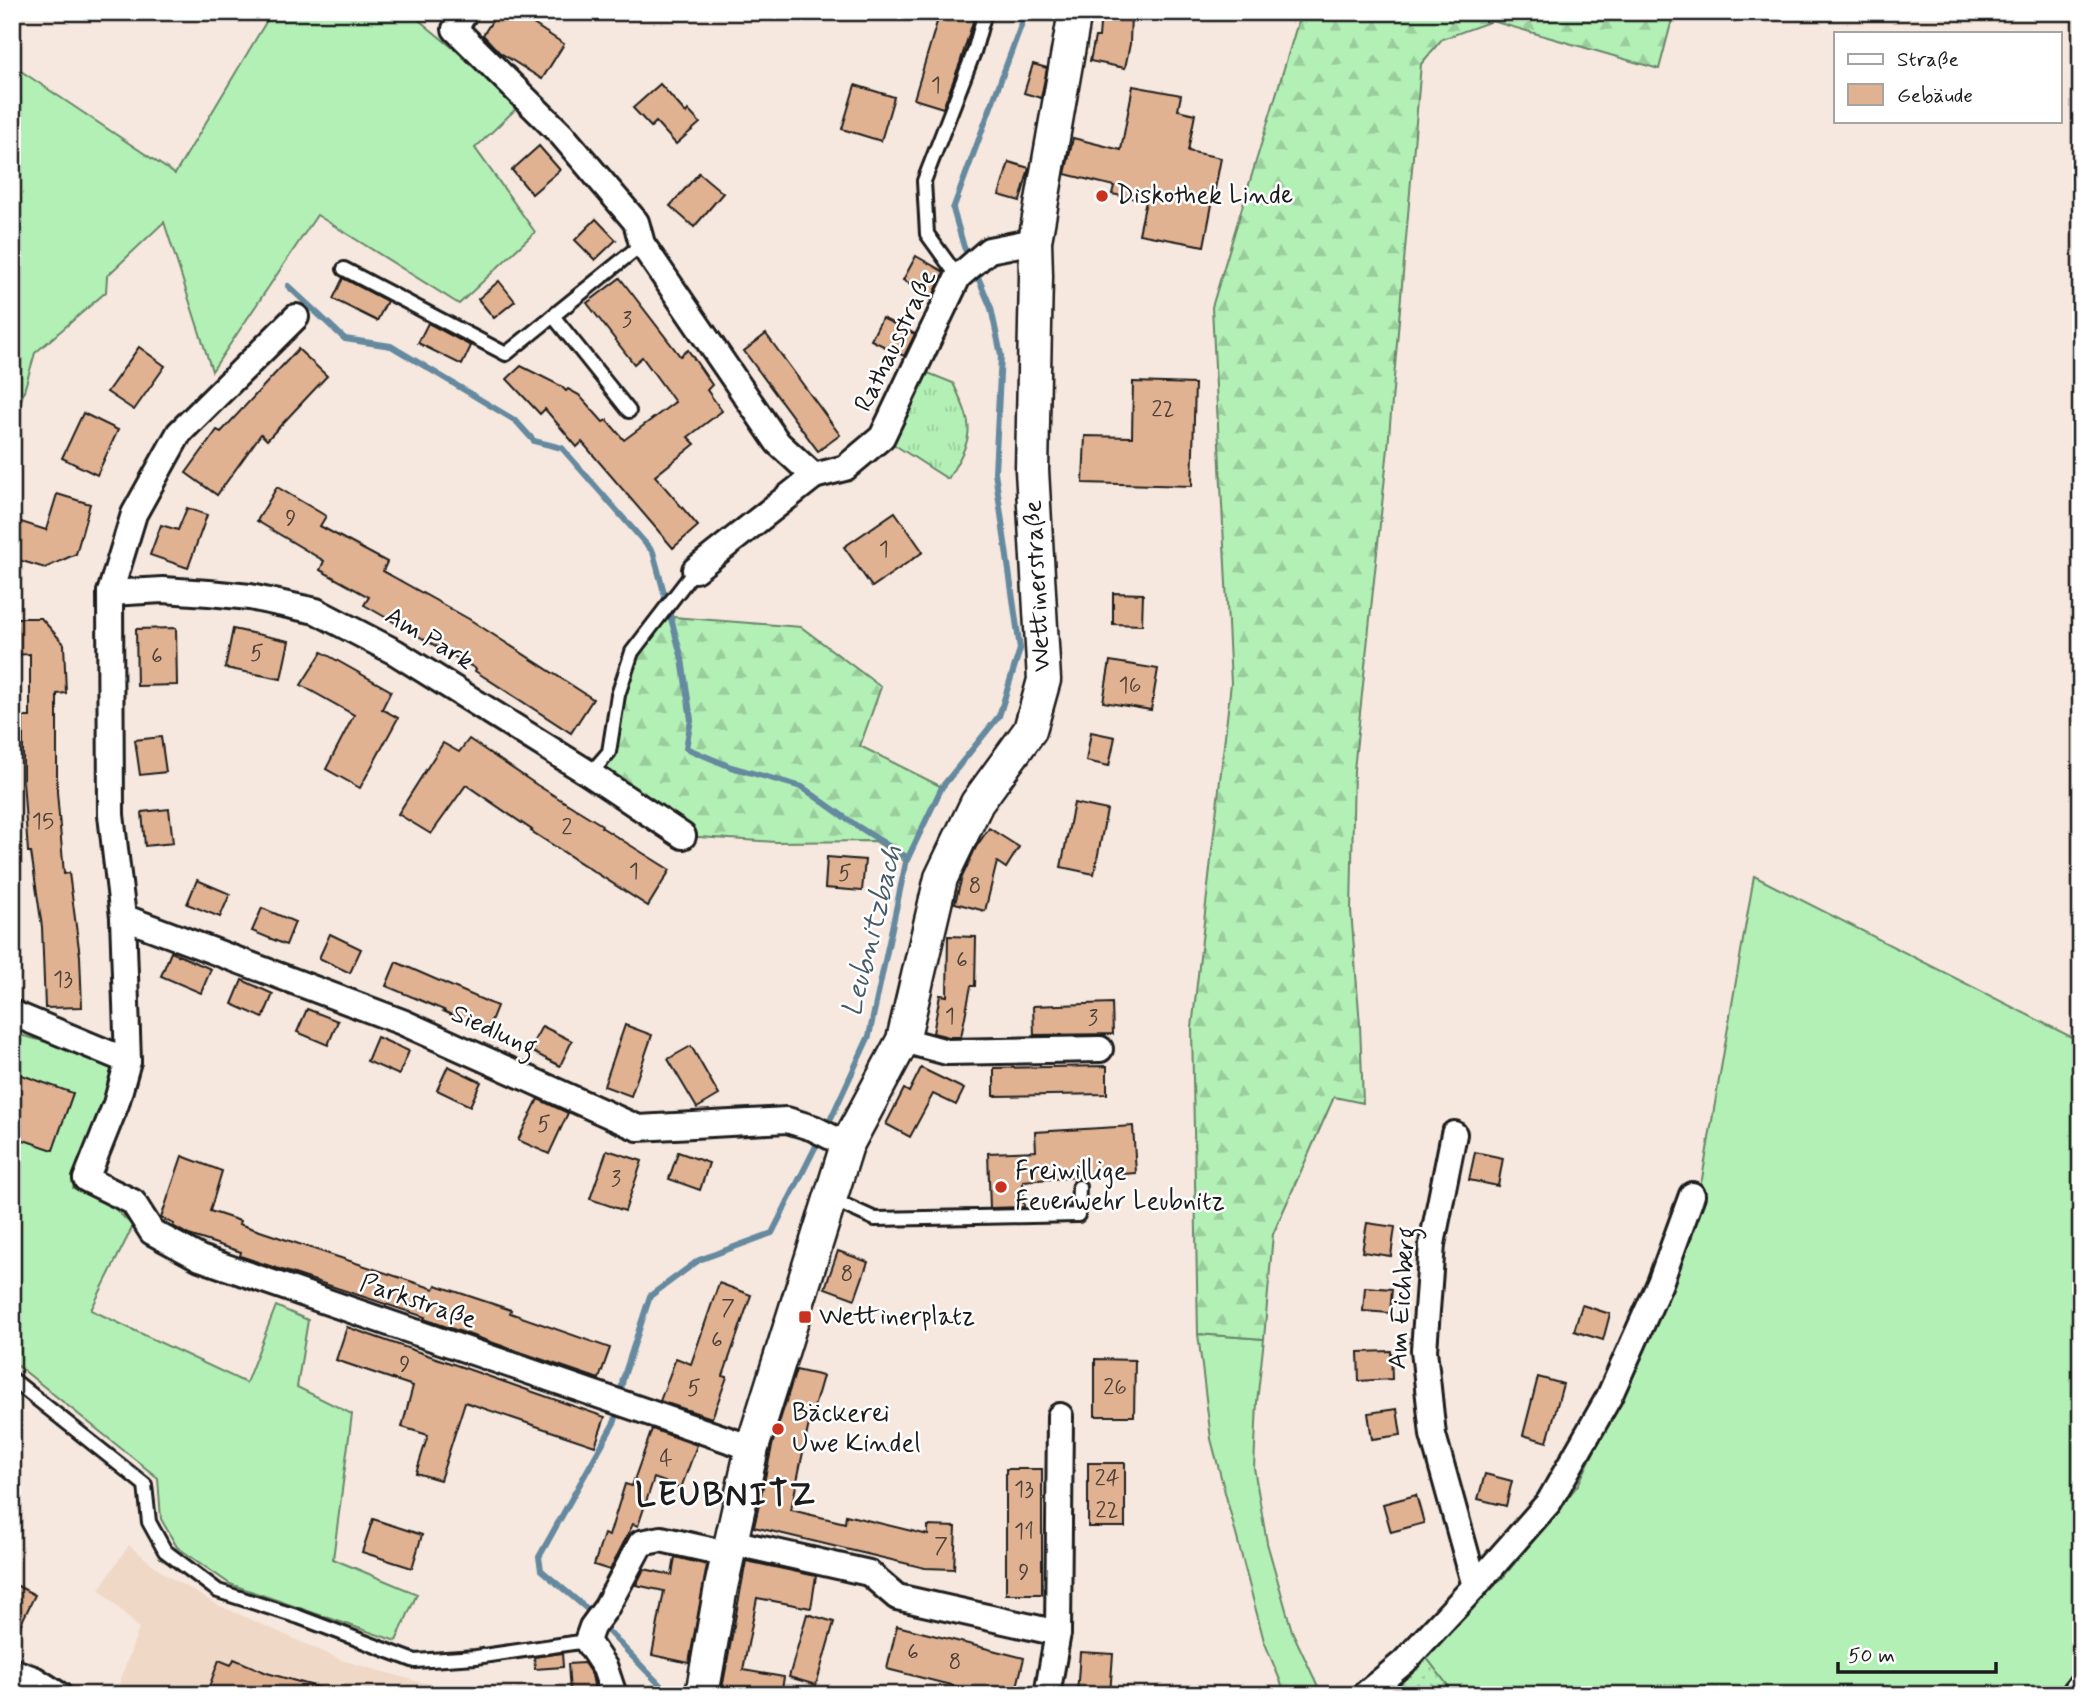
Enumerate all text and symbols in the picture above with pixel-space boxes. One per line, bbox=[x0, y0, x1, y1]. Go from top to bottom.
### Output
legend bbox=[1834, 32, 2062, 122]
text: Straße bbox=[1897, 46, 1959, 74]
house number: 1 bbox=[931, 71, 941, 101]
text: Gebäude bbox=[1897, 82, 1973, 110]
place label: Diskothek Linde bbox=[1116, 179, 1293, 213]
marker: Diskothek Linde bbox=[1094, 188, 1110, 204]
street label: Rathausstraße bbox=[847, 264, 945, 418]
house number: 3 bbox=[622, 306, 632, 336]
house number: 22 bbox=[1151, 395, 1175, 425]
street label: Wettinerstraße bbox=[1017, 499, 1059, 673]
house number: 9 bbox=[285, 504, 297, 534]
house number: 1 bbox=[879, 535, 889, 565]
street label: Am Park bbox=[378, 599, 480, 679]
house number: 5 bbox=[250, 639, 264, 669]
house number: 6 bbox=[151, 642, 163, 672]
house number: 16 bbox=[1119, 671, 1142, 701]
house number: 15 bbox=[32, 807, 54, 837]
house number: 2 bbox=[561, 813, 573, 843]
water label: Leubnitzbach bbox=[834, 842, 912, 1020]
house number: 1 bbox=[629, 857, 639, 887]
house number: 5 bbox=[838, 859, 852, 889]
house number: 8 bbox=[969, 872, 981, 902]
house number: 6 bbox=[956, 946, 968, 976]
house number: 13 bbox=[53, 965, 73, 995]
street label: Siedlung bbox=[445, 997, 542, 1068]
house number: 1 bbox=[945, 1002, 955, 1032]
house number: 3 bbox=[1088, 1004, 1098, 1034]
house number: 5 bbox=[537, 1110, 551, 1140]
place label: Freiwillige Feuerwehr Leubnitz bbox=[1015, 1155, 1225, 1219]
house number: 3 bbox=[611, 1165, 621, 1195]
marker: Freiwillige Feuerwehr Leubnitz bbox=[993, 1179, 1009, 1195]
street label: Am Eichberg bbox=[1381, 1226, 1428, 1371]
house number: 8 bbox=[841, 1260, 853, 1290]
street label: Parkstraße bbox=[355, 1266, 481, 1338]
house number: 7 bbox=[721, 1294, 735, 1324]
place label: Wettinerplatz bbox=[819, 1300, 975, 1334]
marker: Wettinerplatz bbox=[797, 1309, 813, 1325]
house number: 6 bbox=[711, 1326, 723, 1356]
house number: 9 bbox=[399, 1350, 411, 1380]
house number: 26 bbox=[1103, 1373, 1127, 1403]
house number: 5 bbox=[687, 1374, 701, 1404]
place label: Bäckerei Uwe Kindel bbox=[792, 1397, 921, 1461]
marker: Bäckerei Uwe Kindel bbox=[770, 1421, 786, 1437]
house number: 4 bbox=[659, 1444, 673, 1474]
house number: 24 bbox=[1094, 1464, 1120, 1494]
district label: LEUBNITZ bbox=[635, 1474, 817, 1518]
house number: 13 bbox=[1014, 1475, 1034, 1505]
house number: 22 bbox=[1095, 1496, 1119, 1526]
house number: 11 bbox=[1014, 1517, 1034, 1547]
house number: 7 bbox=[934, 1532, 948, 1562]
house number: 9 bbox=[1018, 1558, 1030, 1588]
scale bar bbox=[1838, 1630, 1995, 1674]
house number: 6 bbox=[907, 1638, 919, 1668]
text: 50 m bbox=[1848, 1642, 1895, 1670]
house number: 8 bbox=[949, 1648, 961, 1678]

